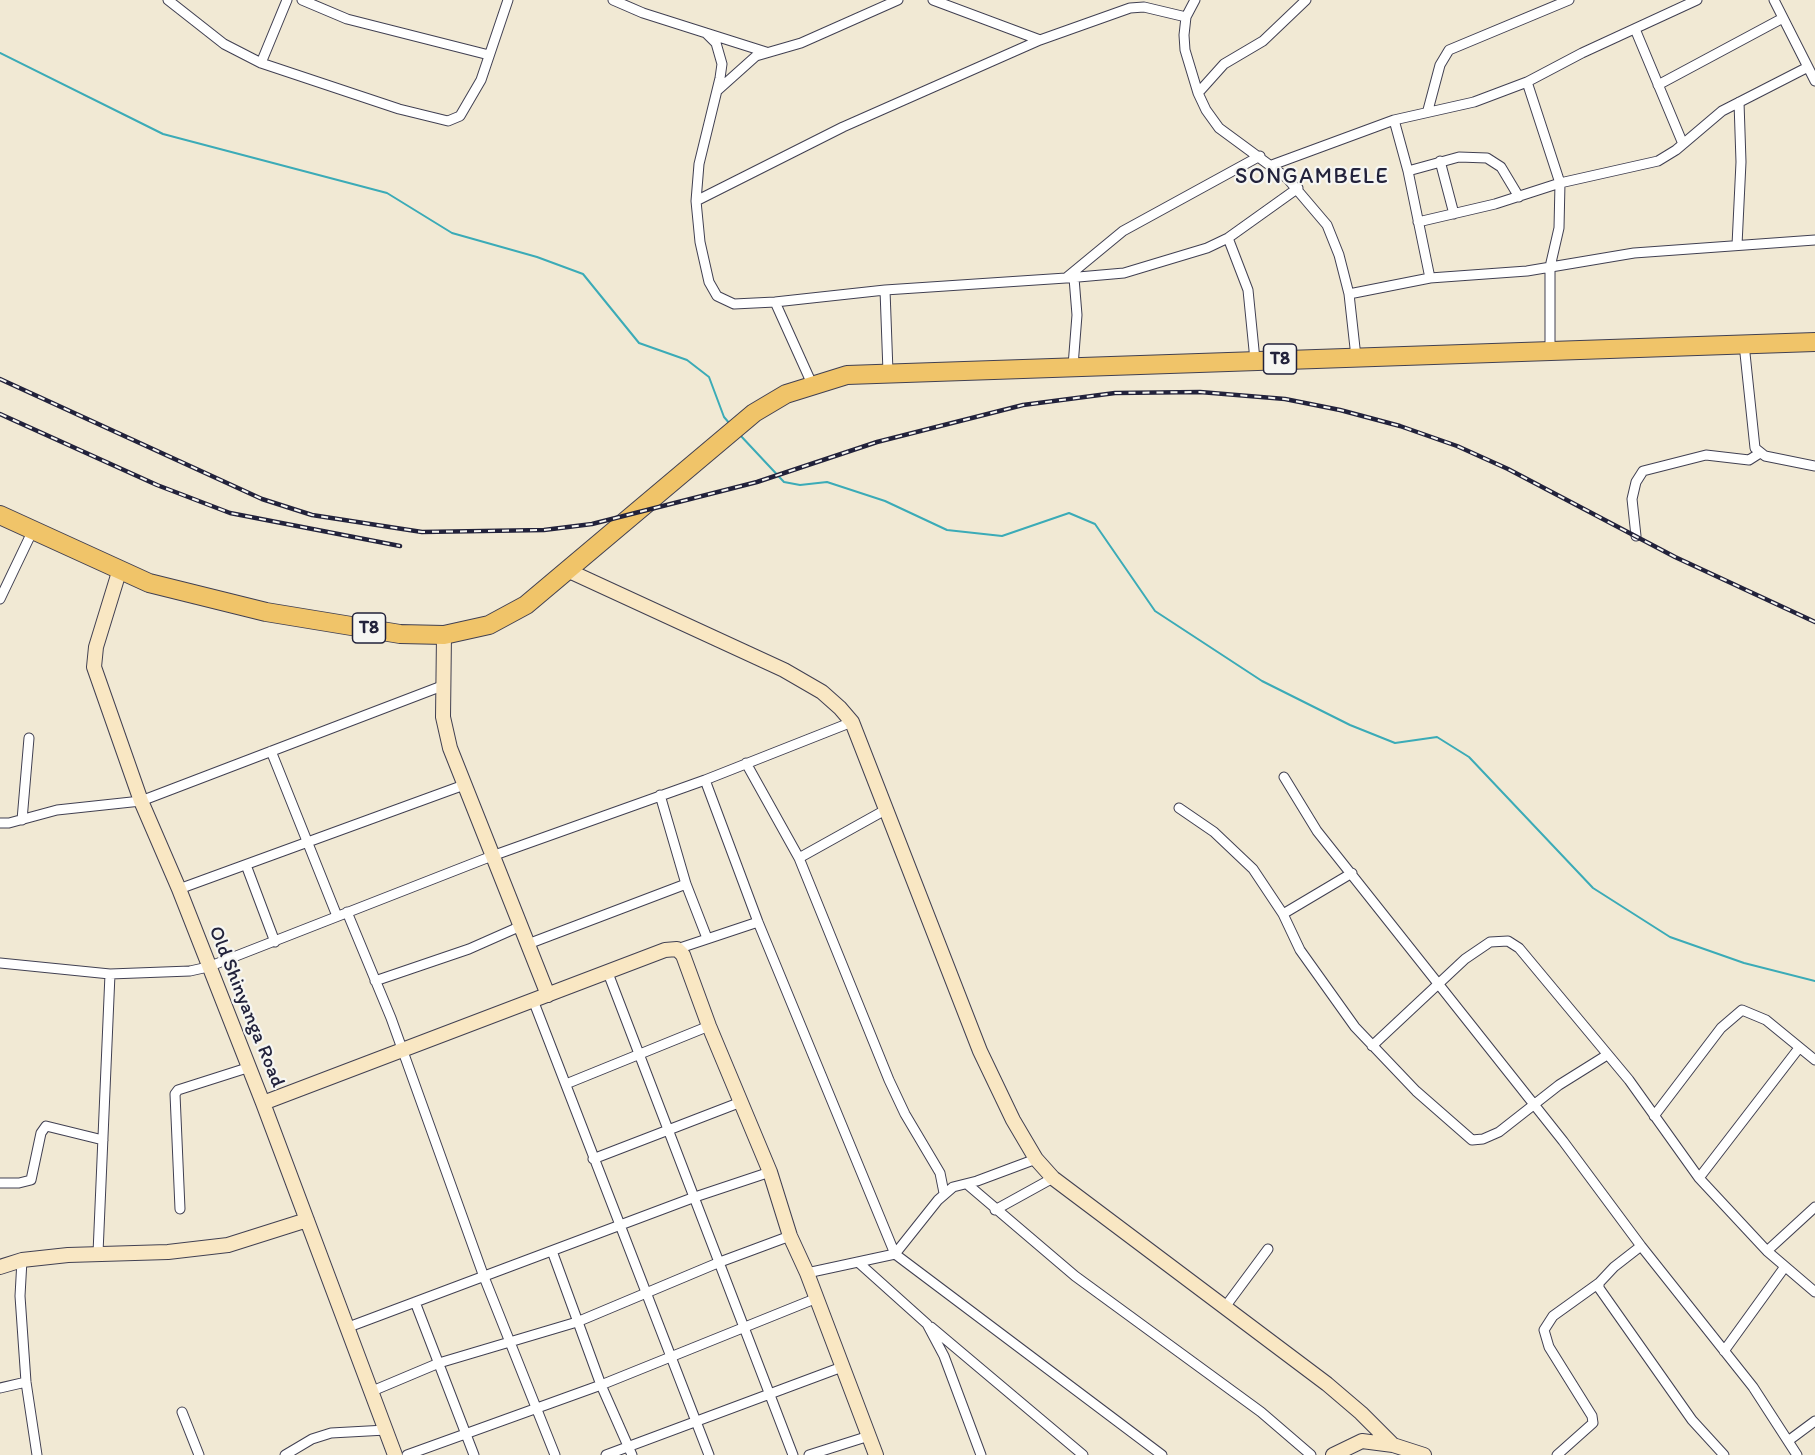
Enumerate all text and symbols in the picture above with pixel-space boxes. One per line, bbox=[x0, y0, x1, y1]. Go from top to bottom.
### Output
district label: SONGAMBELE bbox=[1235, 164, 1389, 190]
road number: T8 bbox=[1264, 344, 1296, 374]
road number: T8 bbox=[352, 613, 386, 643]
street label: Old Shinyanga Road bbox=[203, 923, 289, 1091]

